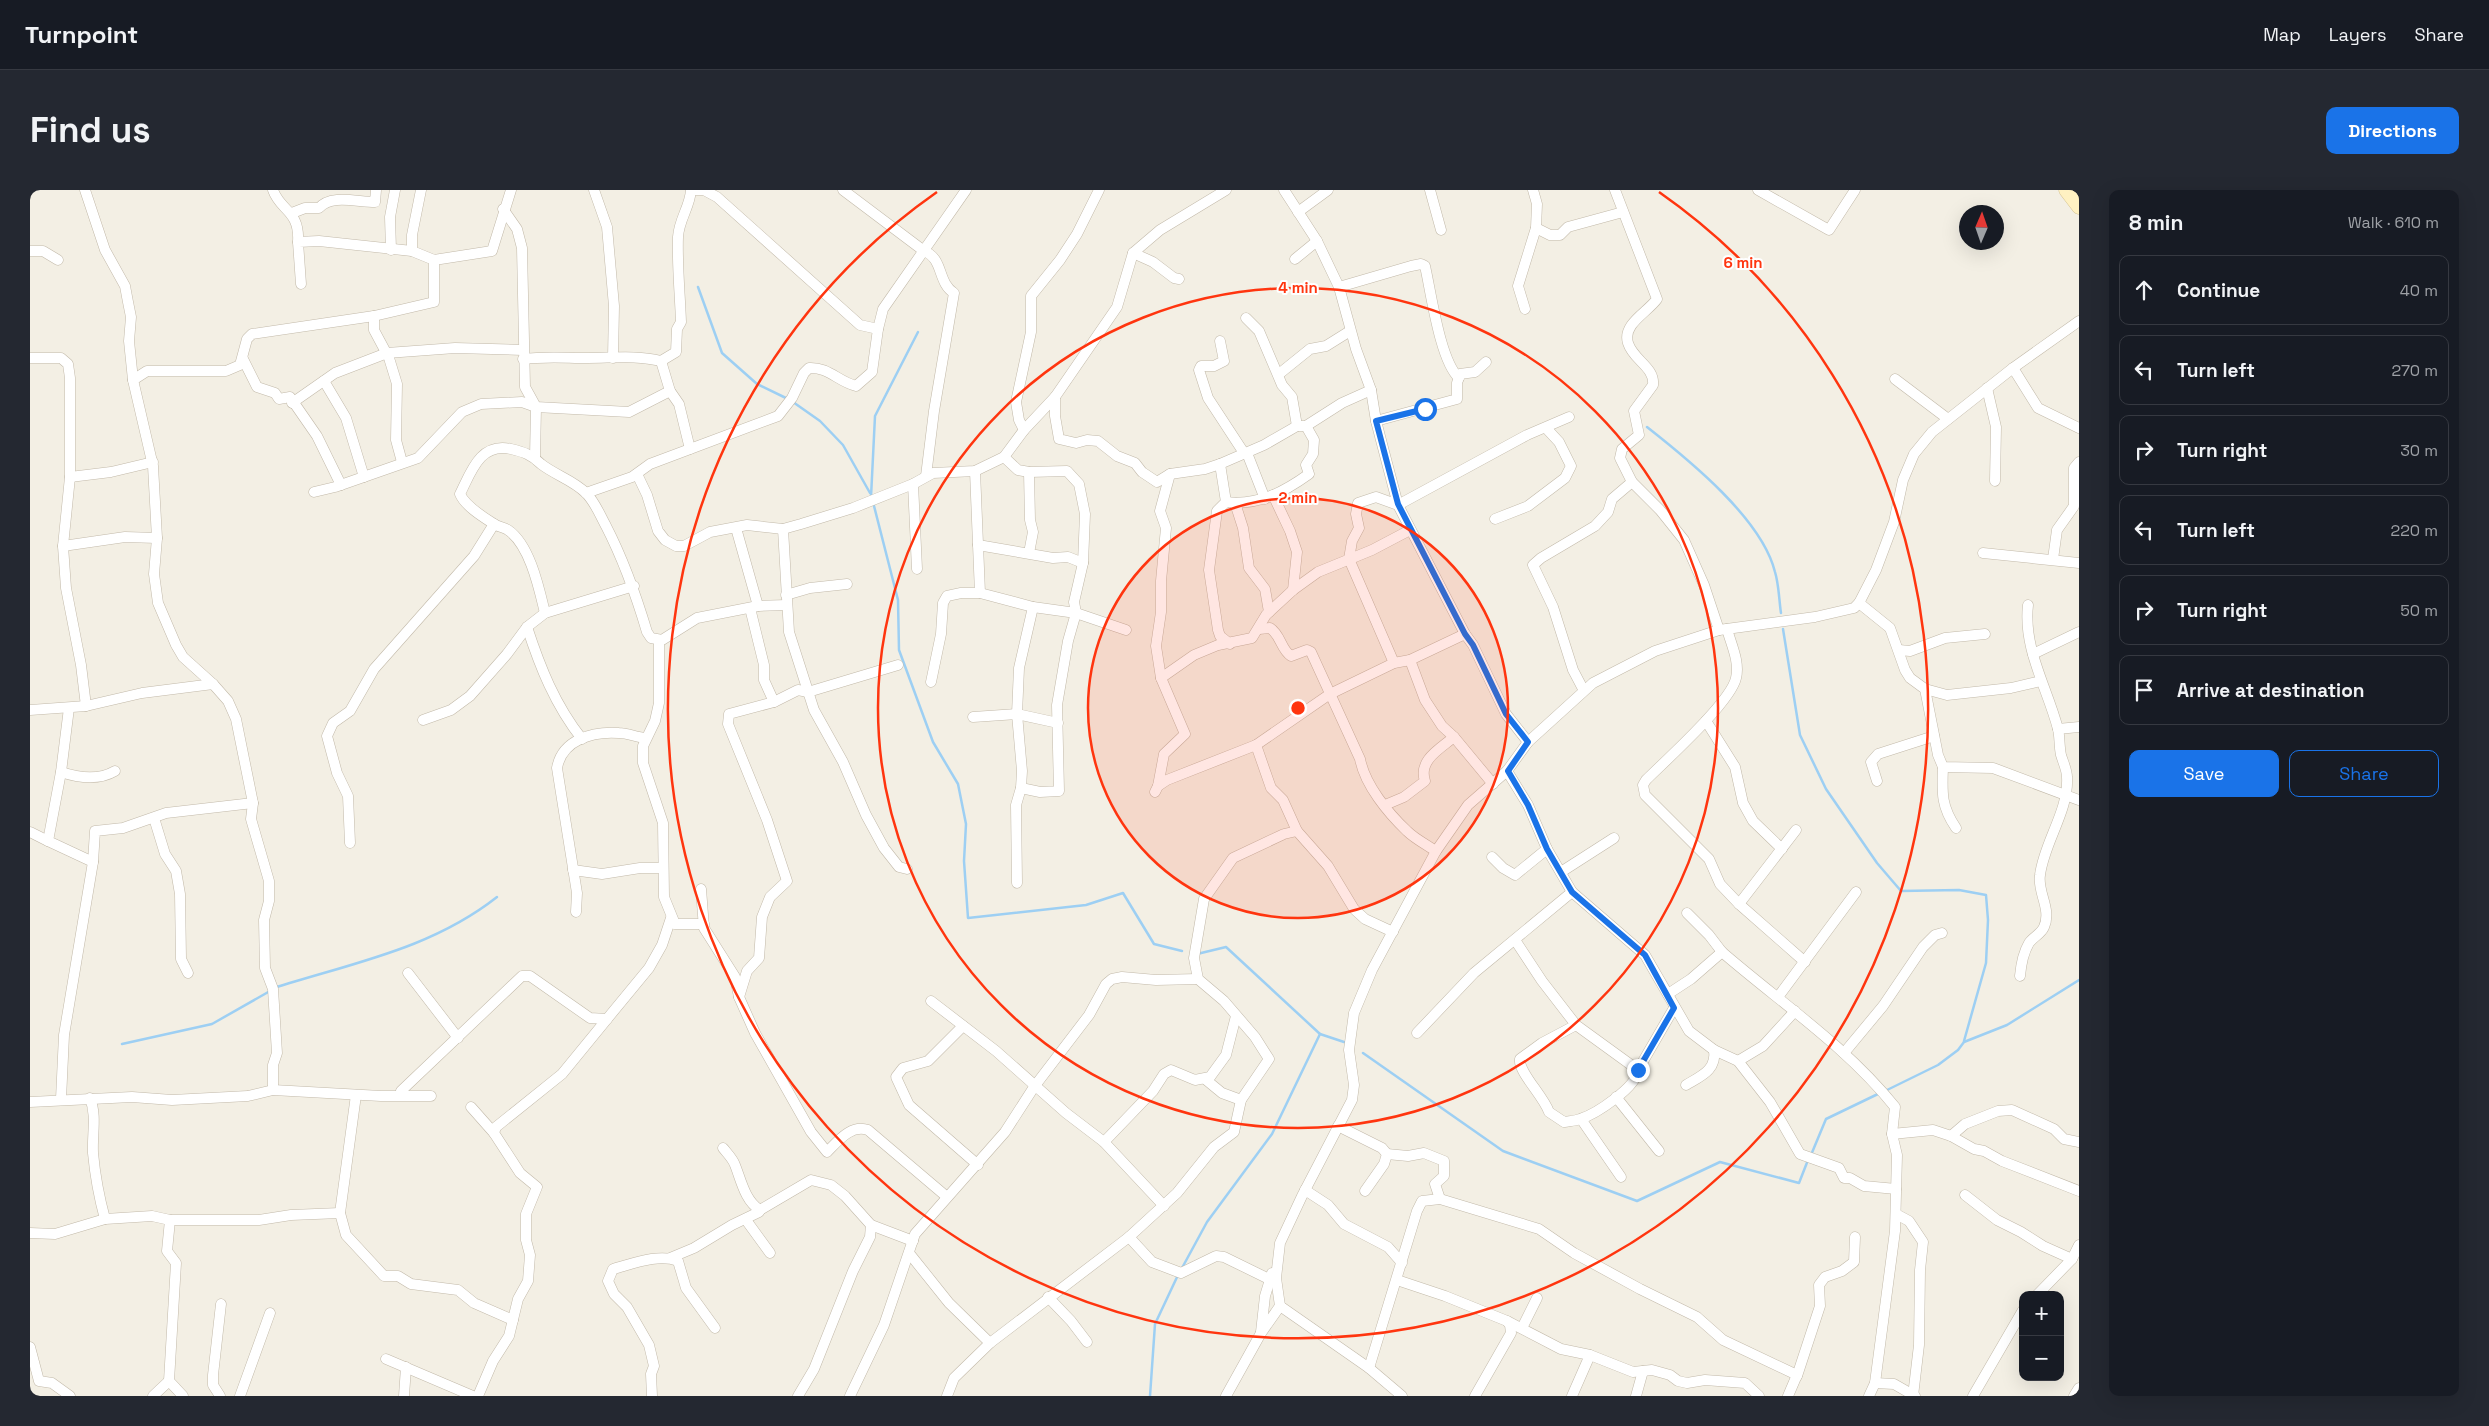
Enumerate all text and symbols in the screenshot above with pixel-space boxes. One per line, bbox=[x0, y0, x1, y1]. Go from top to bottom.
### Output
text: Turnpoint bbox=[25, 19, 138, 50]
text: Map bbox=[2263, 23, 2301, 46]
text: Layers bbox=[2329, 23, 2386, 46]
text: Share bbox=[2414, 23, 2464, 46]
button: Directions bbox=[2326, 107, 2459, 154]
text: Find us bbox=[30, 108, 151, 152]
north arrow bbox=[1959, 205, 2004, 250]
text: 8 min bbox=[2129, 209, 2183, 236]
text: Walk · 610 m bbox=[2348, 212, 2439, 233]
text: 6 min bbox=[1723, 253, 1763, 272]
icon: ahead bbox=[2130, 276, 2158, 304]
text: 4 min bbox=[1278, 278, 1318, 297]
text: Continue bbox=[2177, 278, 2260, 303]
text: 40 m bbox=[2400, 280, 2438, 301]
icon: left bbox=[2130, 356, 2158, 384]
text: Turn left bbox=[2177, 358, 2255, 383]
text: 270 m bbox=[2391, 360, 2438, 381]
route start bbox=[1414, 398, 1437, 421]
icon: right bbox=[2130, 436, 2158, 464]
text: Turn right bbox=[2177, 438, 2267, 463]
text: 30 m bbox=[2400, 440, 2438, 461]
text: 2 min bbox=[1279, 488, 1317, 507]
icon: left bbox=[2130, 516, 2158, 544]
text: Turn left bbox=[2177, 518, 2255, 543]
text: 220 m bbox=[2391, 520, 2438, 541]
icon: right bbox=[2130, 596, 2158, 624]
text: Turn right bbox=[2177, 598, 2267, 623]
text: 50 m bbox=[2400, 600, 2438, 621]
icon: arrive bbox=[2130, 676, 2158, 704]
text: Arrive at destination bbox=[2177, 678, 2365, 703]
centre of rings bbox=[1289, 699, 1307, 717]
button: Save bbox=[2129, 750, 2279, 797]
button: Share bbox=[2289, 750, 2439, 797]
route end bbox=[1627, 1059, 1650, 1082]
map controls bbox=[2019, 1291, 2064, 1381]
button: + bbox=[2019, 1291, 2064, 1336]
button: − bbox=[2019, 1336, 2064, 1381]

